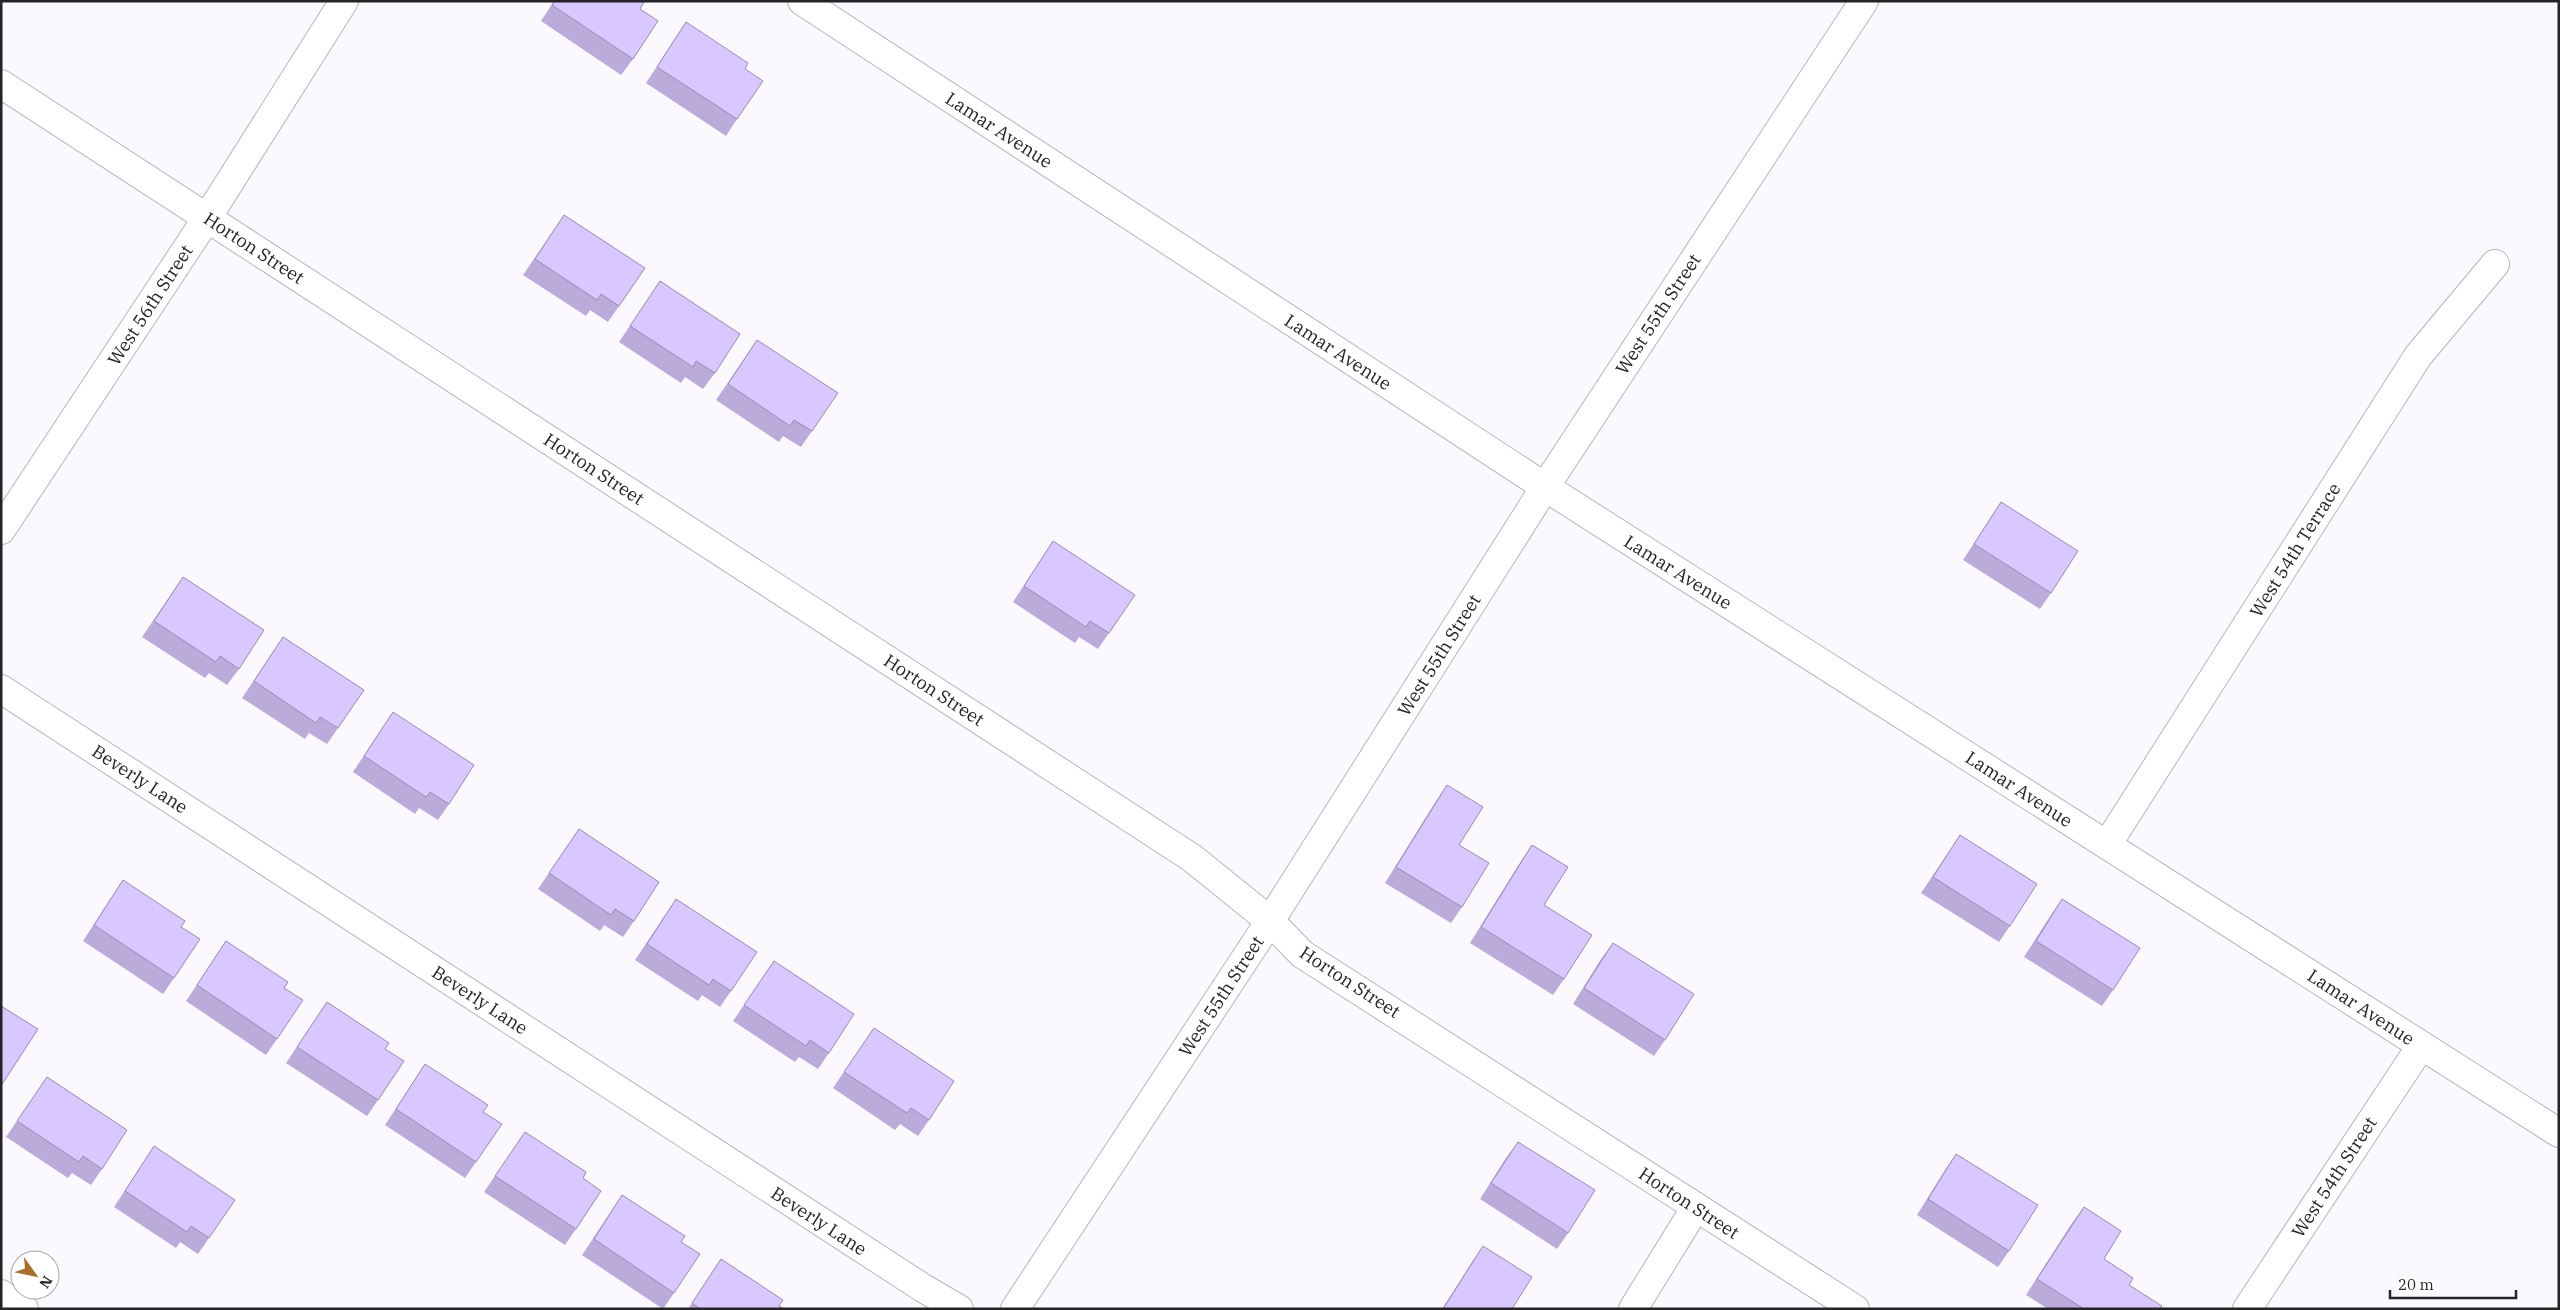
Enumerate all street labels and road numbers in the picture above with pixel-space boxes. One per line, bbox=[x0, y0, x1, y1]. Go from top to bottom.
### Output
street label: Lamar Avenue bbox=[941, 87, 1057, 173]
street label: Horton Street bbox=[199, 207, 309, 289]
street label: West 56th Street bbox=[102, 240, 198, 370]
street label: West 55th Street bbox=[1610, 249, 1706, 379]
street label: Lamar Avenue bbox=[1280, 309, 1396, 395]
street label: Horton Street bbox=[539, 428, 649, 510]
street label: West 54th Terrace bbox=[2244, 479, 2346, 621]
street label: Lamar Avenue bbox=[1620, 530, 1736, 614]
street label: West 55th Street bbox=[1392, 590, 1486, 720]
street label: Horton Street bbox=[879, 649, 989, 731]
street label: Beverly Lane bbox=[88, 740, 192, 818]
street label: Lamar Avenue bbox=[1961, 746, 2077, 832]
street label: West 55th Street bbox=[1173, 931, 1269, 1061]
street label: Horton Street bbox=[1295, 941, 1405, 1023]
street label: Beverly Lane bbox=[428, 961, 532, 1039]
street label: Lamar Avenue bbox=[2303, 964, 2419, 1050]
street label: West 54th Street bbox=[2286, 1112, 2382, 1242]
street label: Horton Street bbox=[1634, 1162, 1744, 1244]
street label: Beverly Lane bbox=[767, 1182, 871, 1260]

